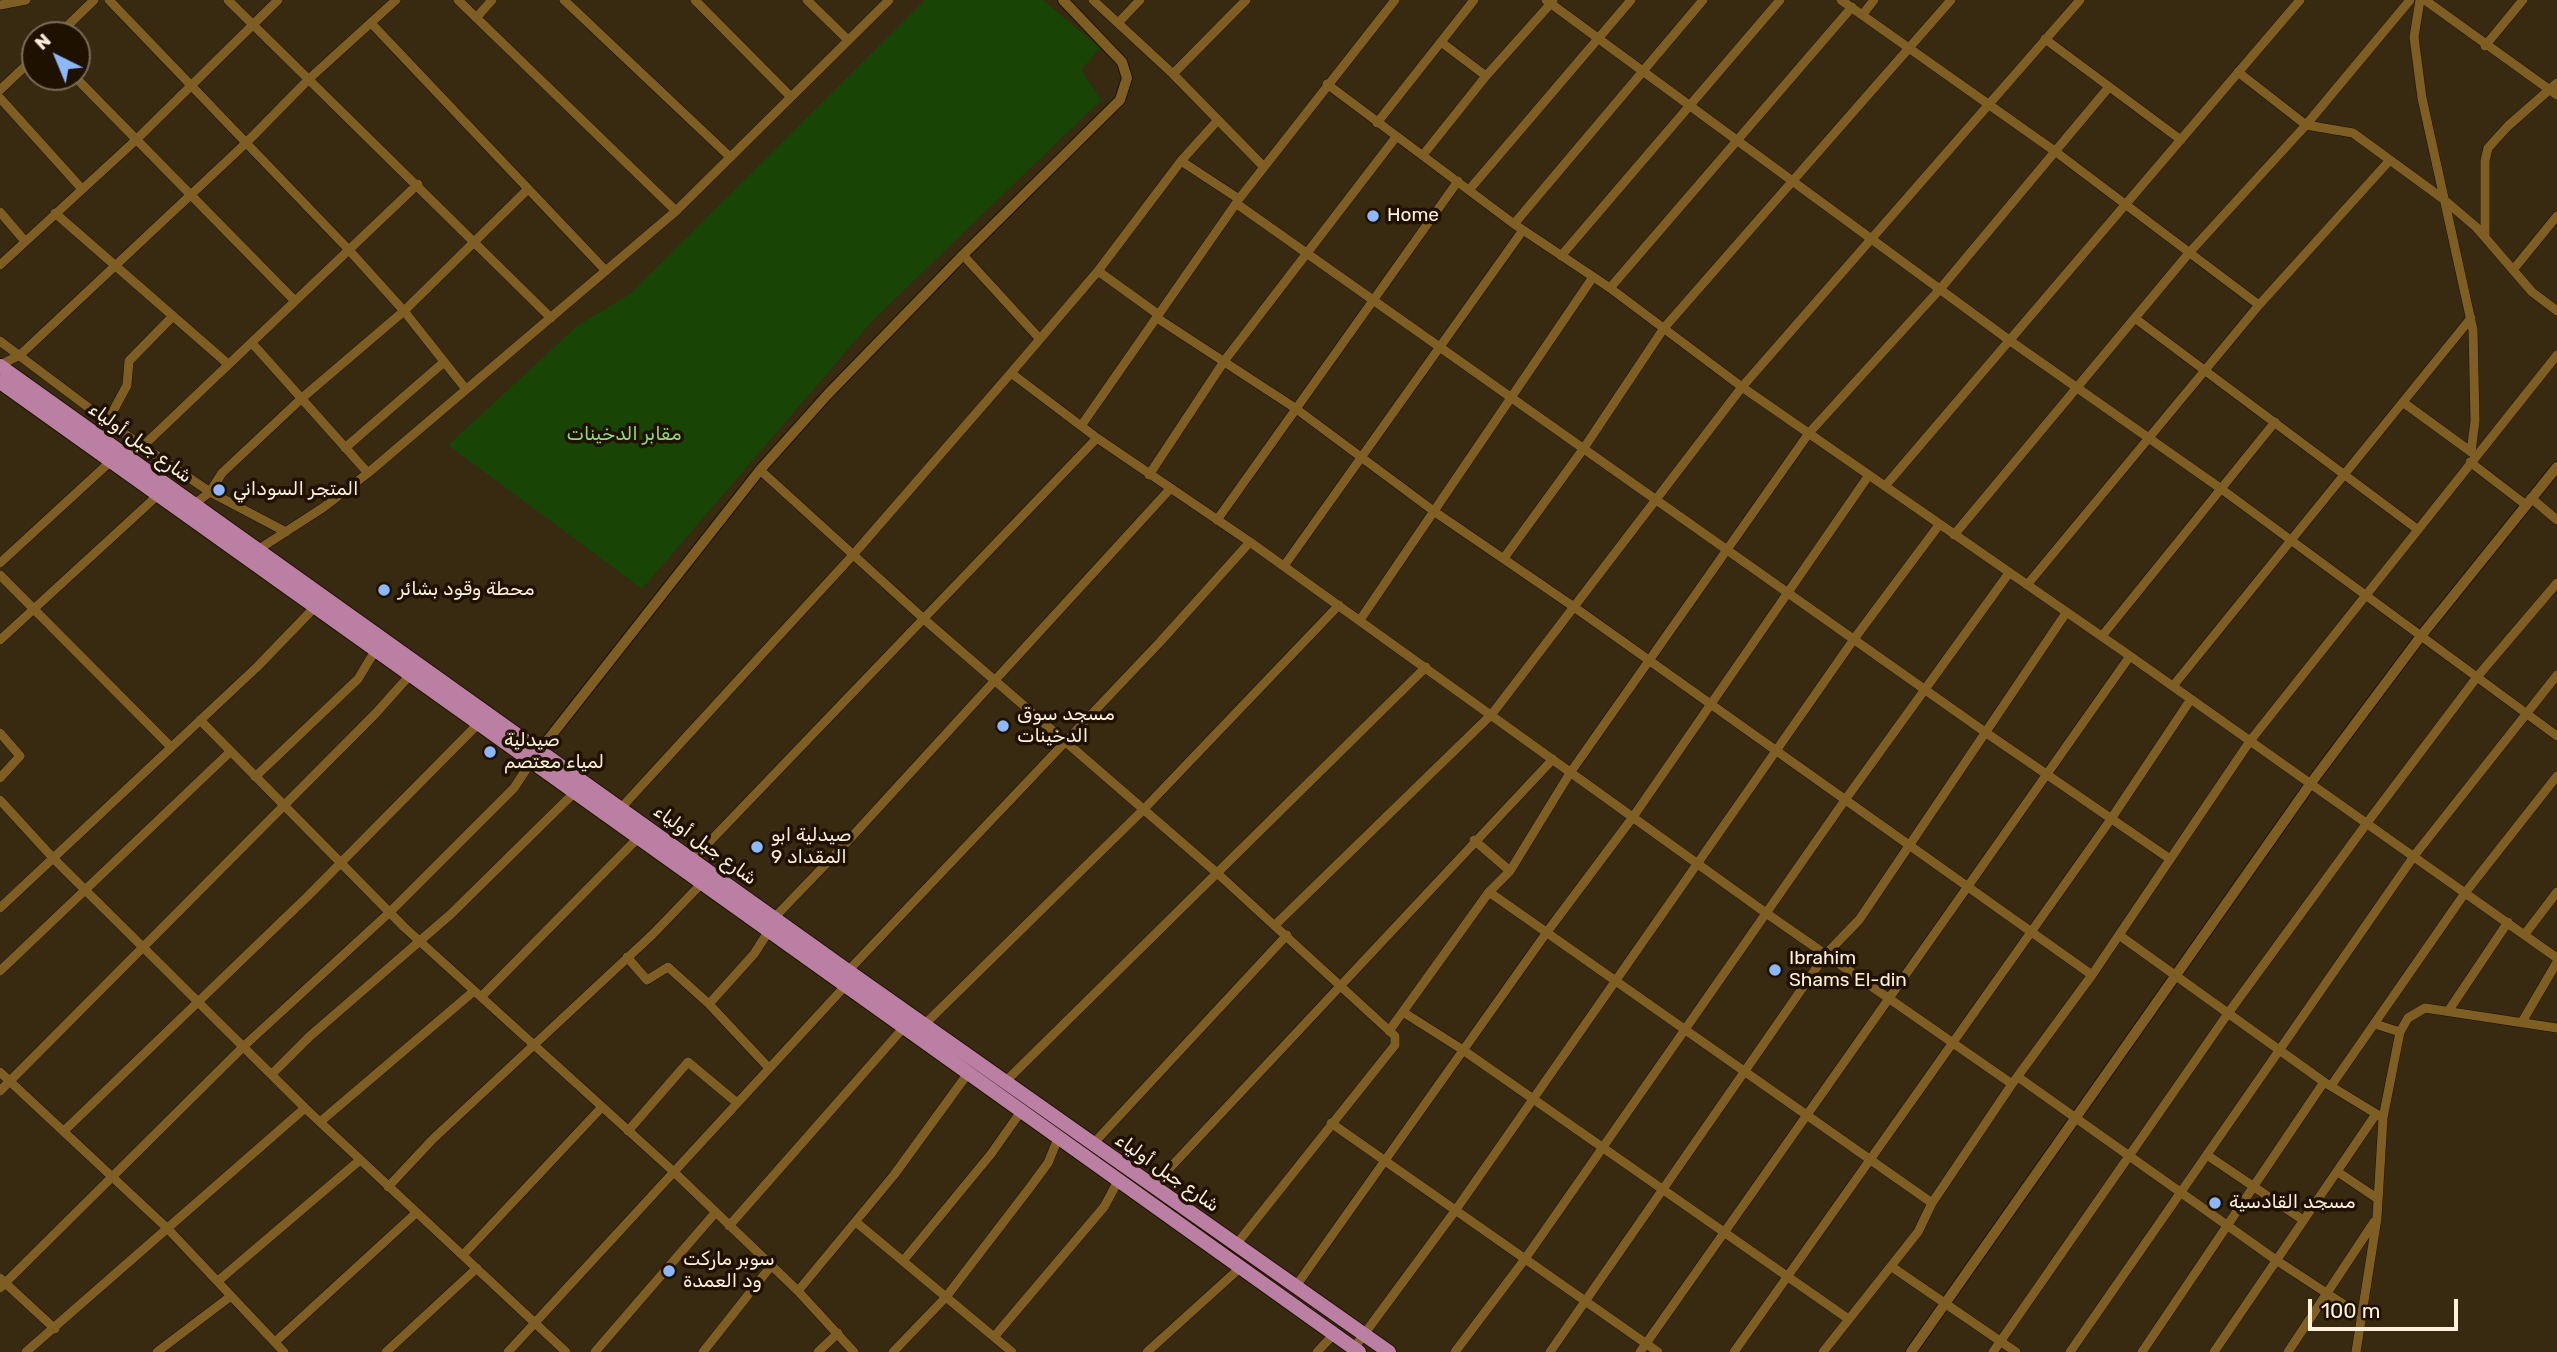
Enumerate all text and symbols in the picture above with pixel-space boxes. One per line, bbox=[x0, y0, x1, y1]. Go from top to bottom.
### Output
north arrow bbox=[21, 21, 91, 91]
text: N bbox=[30, 29, 56, 55]
place label: Home bbox=[1387, 205, 1439, 227]
marker: Home bbox=[1365, 208, 1381, 224]
street label: شارع جبل أولياء bbox=[84, 398, 196, 488]
park label: مقابر الدخينات bbox=[567, 424, 681, 446]
place label: المتجر السوداني bbox=[233, 479, 359, 501]
marker: المتجر السوداني bbox=[211, 482, 227, 498]
place label: محطة وقود بشائر bbox=[398, 579, 534, 601]
marker: محطة وقود بشائر bbox=[376, 582, 392, 598]
place label: مسجد سوق الدخينات bbox=[1017, 704, 1115, 748]
marker: مسجد سوق الدخينات bbox=[995, 718, 1011, 734]
place label: صيدلية لمياء معتصم bbox=[504, 730, 604, 774]
marker: صيدلية لمياء معتصم bbox=[482, 744, 498, 760]
street label: شارع جبل أولياء bbox=[649, 800, 761, 890]
place label: صيدلية ابو المقداد 9 bbox=[771, 825, 851, 869]
marker: صيدلية ابو المقداد 9 bbox=[749, 839, 765, 855]
place label: Ibrahim Shams El-din bbox=[1789, 948, 1907, 992]
marker: Ibrahim Shams El-din bbox=[1767, 962, 1783, 978]
street label: شارع جبل أولياء bbox=[1110, 1129, 1224, 1217]
place label: مسجد القادسية bbox=[2229, 1192, 2355, 1214]
marker: مسجد القادسية bbox=[2207, 1195, 2223, 1211]
place label: سوبر ماركت ود العمدة bbox=[683, 1249, 775, 1293]
marker: سوبر ماركت ود العمدة bbox=[661, 1263, 677, 1279]
scale bar bbox=[2312, 1286, 2462, 1330]
text: 100 m bbox=[2321, 1298, 2380, 1323]

